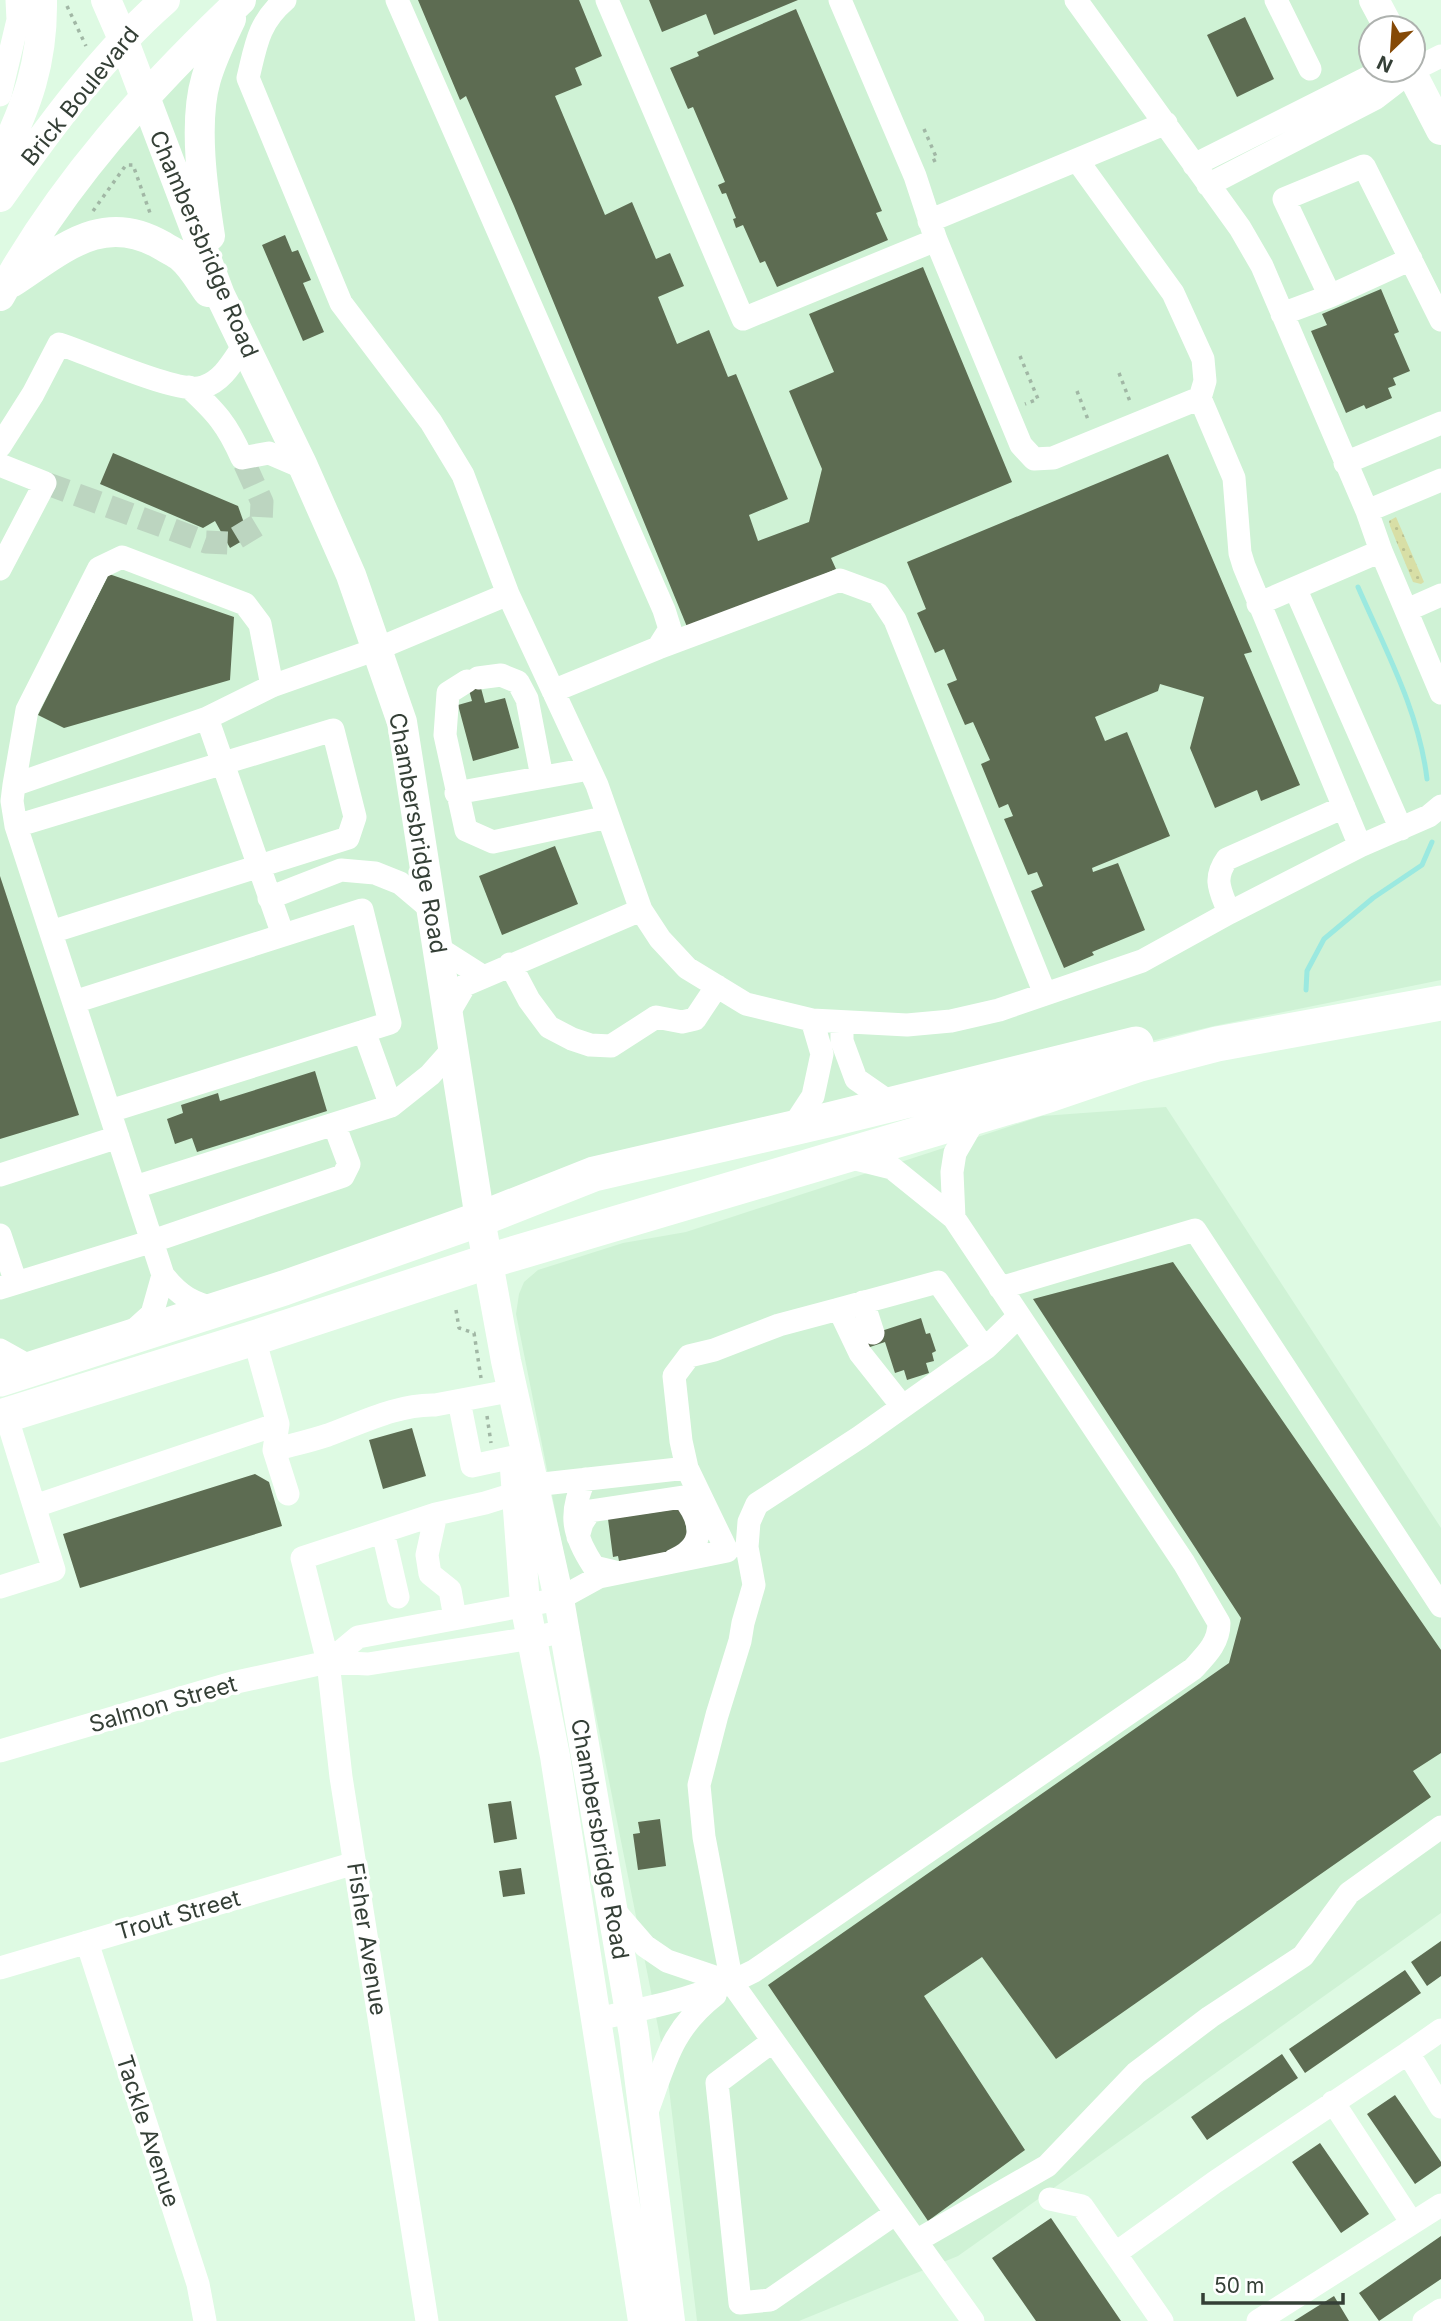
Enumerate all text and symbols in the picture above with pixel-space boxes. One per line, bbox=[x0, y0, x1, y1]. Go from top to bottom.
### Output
north arrow bbox=[1357, 14, 1427, 84]
street label: Brick Boulevard bbox=[15, 21, 145, 171]
text: N bbox=[1374, 50, 1396, 77]
street label: Chambersbridge Road bbox=[143, 126, 265, 362]
street label: Chambersbridge Road bbox=[383, 710, 453, 956]
street label: Salmon Street bbox=[86, 1669, 240, 1738]
street label: Chambersbridge Road bbox=[565, 1716, 635, 1962]
street label: Fisher Avenue bbox=[341, 1861, 393, 2017]
street label: Trout Street bbox=[113, 1884, 244, 1946]
street label: Tackle Avenue bbox=[110, 2051, 186, 2211]
scale bar bbox=[1203, 2262, 1343, 2306]
text: 50 m bbox=[1214, 2273, 1264, 2298]

